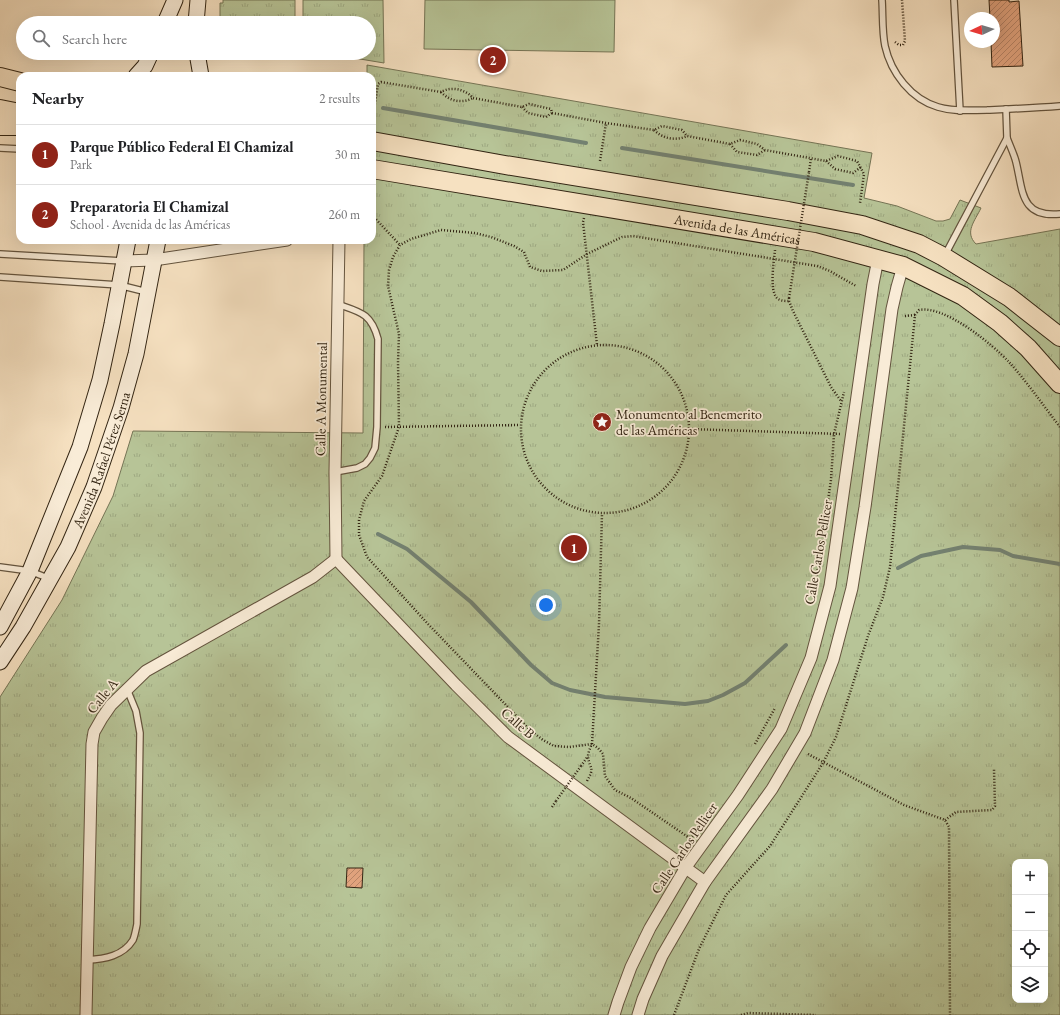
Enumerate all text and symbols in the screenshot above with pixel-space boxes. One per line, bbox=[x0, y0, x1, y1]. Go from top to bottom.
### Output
north arrow bbox=[964, 12, 1000, 48]
search box bbox=[16, 16, 376, 60]
icon: search bbox=[30, 27, 52, 49]
text: Search here bbox=[62, 29, 127, 48]
pin: 2 bbox=[480, 45, 506, 75]
text: Nearby bbox=[32, 87, 84, 109]
text: 2 results bbox=[319, 90, 360, 107]
text: Parque Público Federal El Chamizal bbox=[70, 137, 293, 156]
text: 1 bbox=[42, 146, 48, 163]
text: 30 m bbox=[335, 146, 360, 163]
text: Park bbox=[70, 156, 92, 173]
text: Preparatoria El Chamizal bbox=[70, 197, 229, 216]
text: 2 bbox=[42, 206, 48, 223]
text: 260 m bbox=[329, 206, 360, 223]
street label: Avenida de las Américas bbox=[672, 210, 802, 249]
text: School · Avenida de las Américas bbox=[70, 216, 230, 233]
street label: Calle A Monumental bbox=[311, 341, 331, 456]
street label: Avenida Rafael Pérez Serna bbox=[68, 389, 134, 532]
place label: Monumento al Benemerito de las Américas bbox=[616, 405, 762, 439]
place icon: Monumento al Benemerito de las Américas bbox=[591, 411, 613, 433]
street label: Calle Carlos Pellicer bbox=[800, 498, 836, 606]
pin: 1 bbox=[561, 533, 587, 563]
your location bbox=[536, 595, 556, 615]
street label: Calle A bbox=[82, 674, 122, 717]
street label: Calle B bbox=[497, 704, 539, 742]
street label: Calle Carlos Pellicer bbox=[647, 799, 721, 897]
map controls bbox=[1012, 859, 1048, 1003]
button: + bbox=[1012, 859, 1048, 895]
button: − bbox=[1012, 895, 1048, 931]
button: locate bbox=[1012, 931, 1048, 967]
button: layers bbox=[1012, 967, 1048, 1003]

